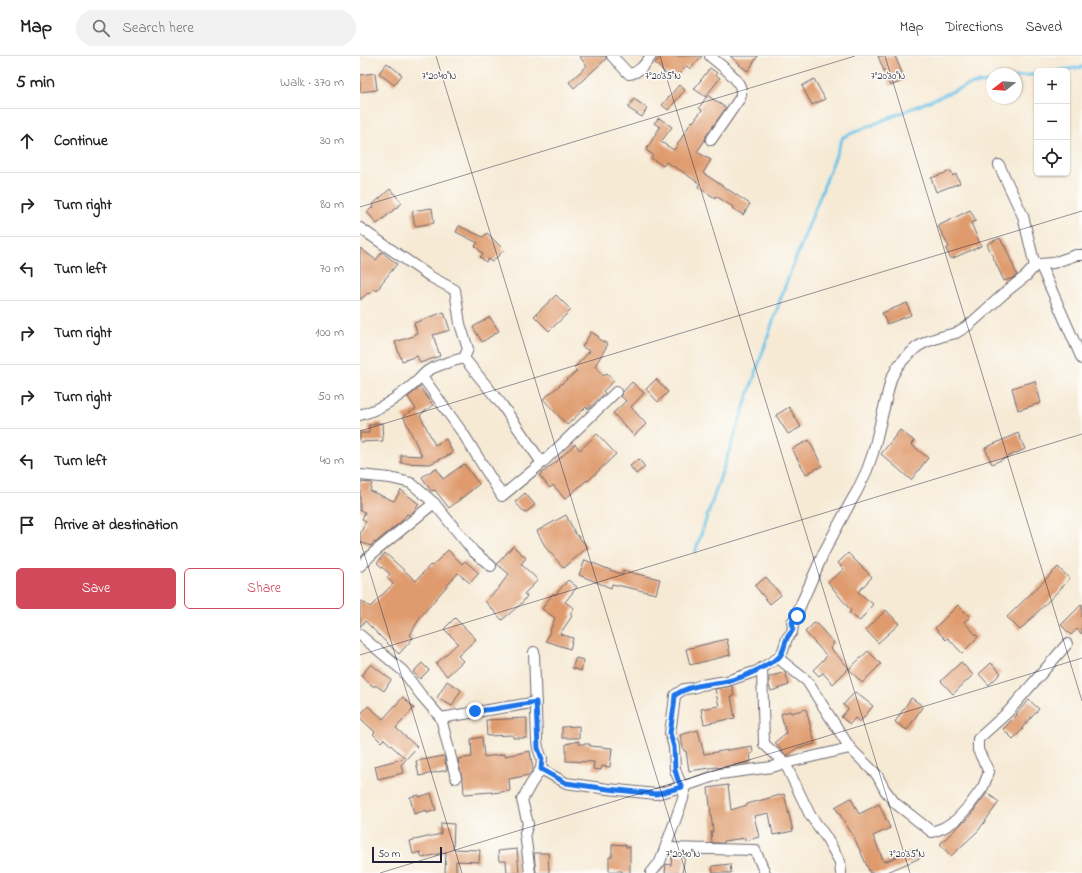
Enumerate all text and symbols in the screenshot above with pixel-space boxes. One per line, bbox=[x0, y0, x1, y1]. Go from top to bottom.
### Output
search box bbox=[76, 10, 356, 46]
text: Map bbox=[20, 14, 52, 41]
icon: search bbox=[90, 17, 112, 39]
text: Search here bbox=[122, 17, 194, 39]
text: Map bbox=[900, 17, 923, 38]
text: Directions bbox=[945, 17, 1003, 38]
text: Saved bbox=[1025, 17, 1062, 38]
north arrow bbox=[986, 68, 1022, 104]
map controls bbox=[1034, 68, 1070, 176]
button: + bbox=[1034, 68, 1070, 104]
text: 7°20'40"N bbox=[422, 69, 457, 84]
text: 7°20'35"N bbox=[645, 69, 681, 84]
text: 7°20'30"N bbox=[871, 69, 906, 84]
text: 5 min bbox=[16, 70, 55, 95]
text: Walk · 370 m bbox=[280, 73, 344, 92]
button: − bbox=[1034, 104, 1070, 140]
icon: ahead bbox=[16, 130, 38, 152]
text: Continue bbox=[54, 130, 108, 152]
text: 30 m bbox=[320, 131, 344, 150]
button: locate bbox=[1034, 140, 1070, 176]
icon: right bbox=[16, 194, 38, 216]
text: Turn right bbox=[54, 194, 112, 216]
text: 80 m bbox=[320, 195, 344, 214]
icon: left bbox=[16, 258, 38, 280]
text: Turn left bbox=[54, 258, 107, 280]
text: 70 m bbox=[320, 259, 344, 278]
icon: right bbox=[16, 322, 38, 344]
text: Turn right bbox=[54, 322, 112, 344]
text: 100 m bbox=[315, 323, 344, 342]
icon: right bbox=[16, 386, 38, 408]
text: Turn right bbox=[54, 386, 112, 408]
text: 50 m bbox=[318, 387, 344, 406]
icon: left bbox=[16, 450, 38, 472]
text: Turn left bbox=[54, 450, 107, 472]
text: 40 m bbox=[320, 451, 344, 470]
icon: arrive bbox=[16, 514, 38, 536]
text: Arrive at destination bbox=[54, 514, 178, 536]
button: Save bbox=[16, 568, 176, 609]
button: Share bbox=[184, 568, 344, 609]
route start bbox=[788, 607, 806, 625]
route end bbox=[466, 702, 484, 720]
scale bar bbox=[372, 845, 442, 864]
text: 50 m bbox=[378, 846, 400, 862]
text: 7°20'40"N bbox=[666, 847, 701, 862]
text: 7°20'35"N bbox=[889, 847, 925, 862]

